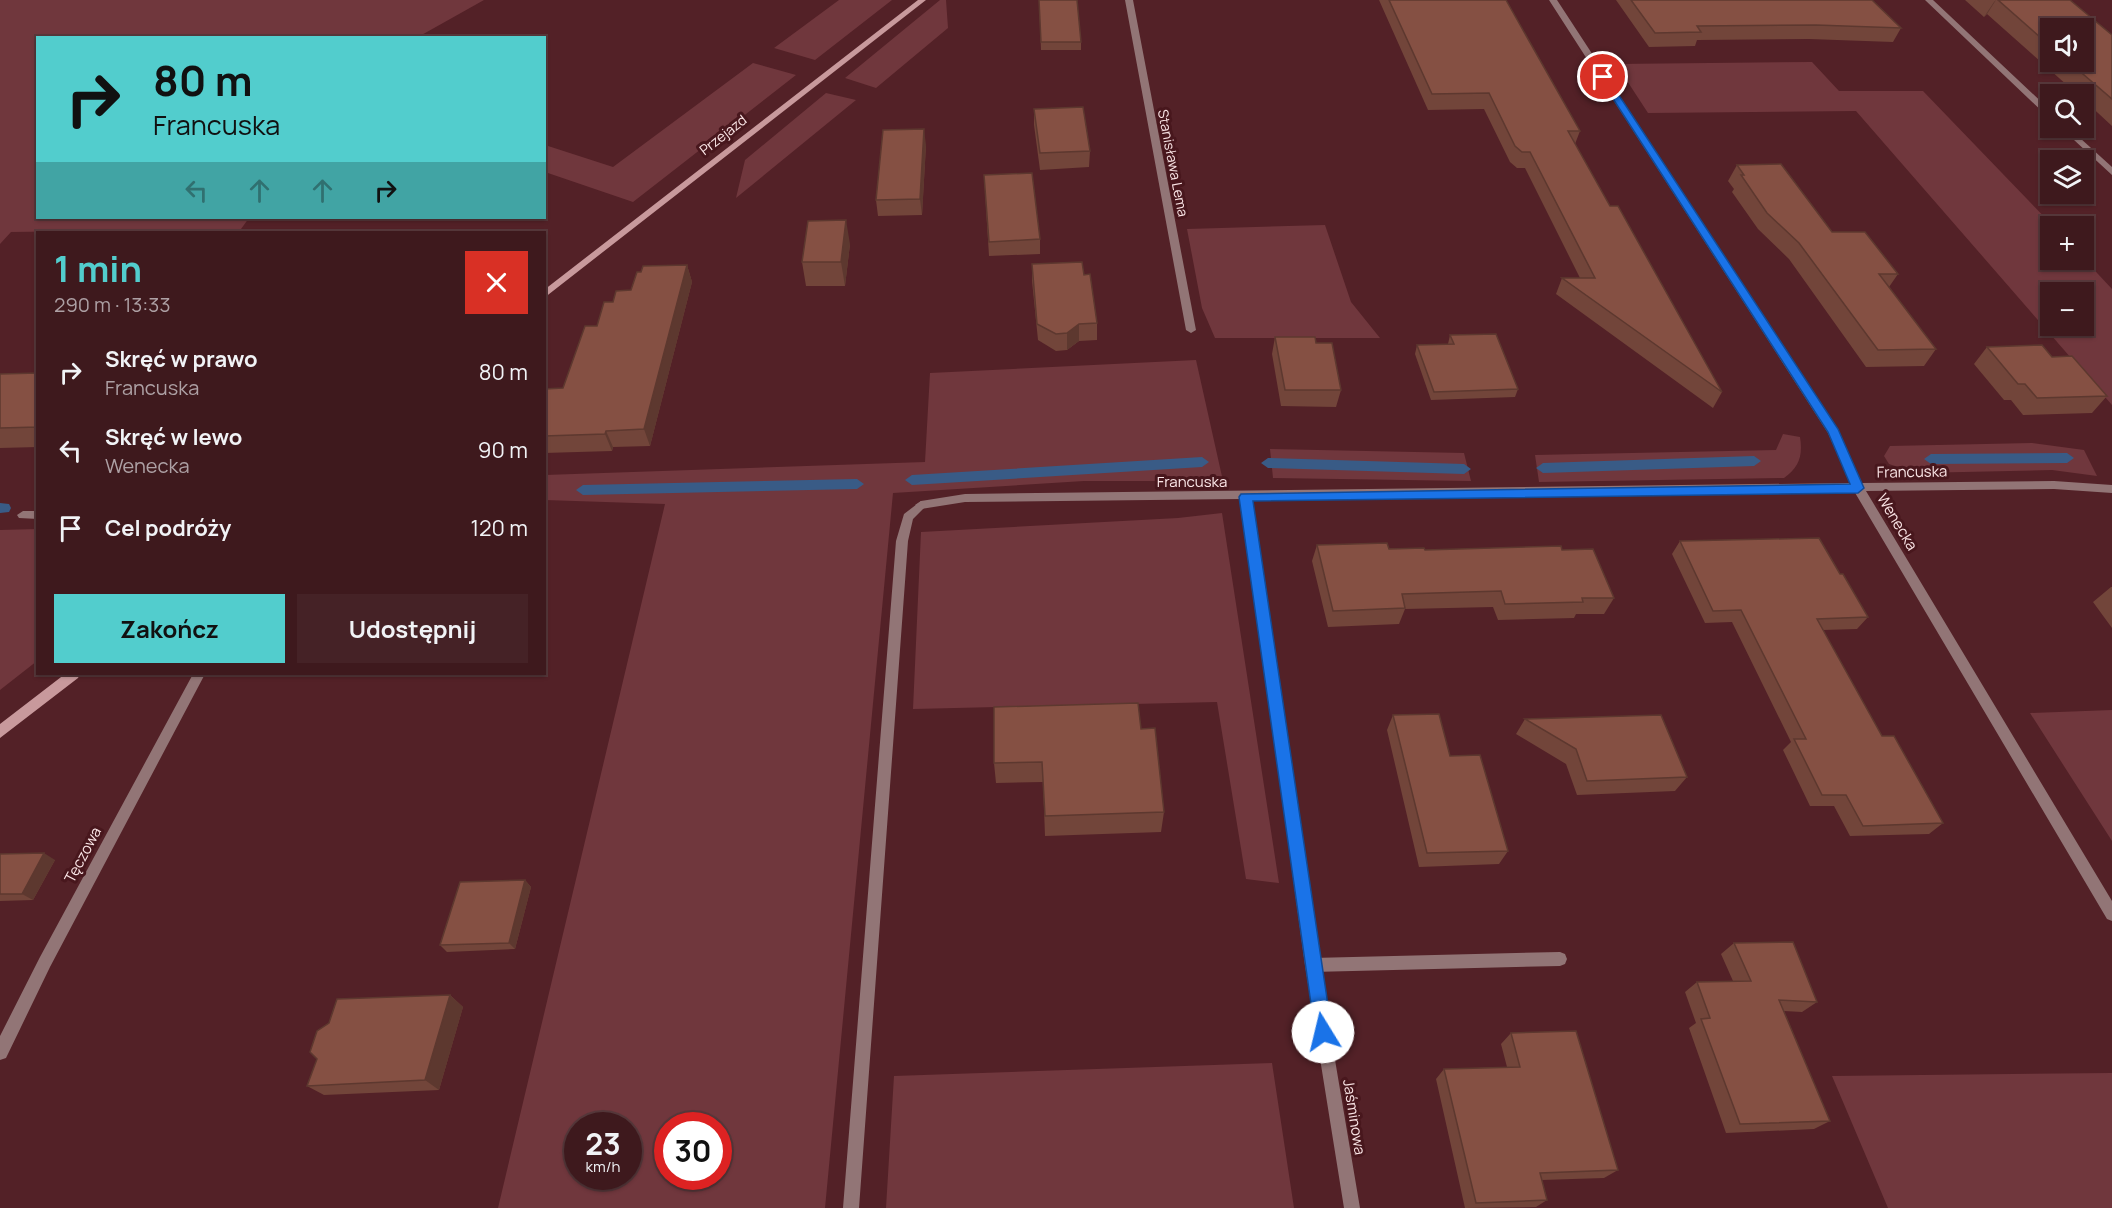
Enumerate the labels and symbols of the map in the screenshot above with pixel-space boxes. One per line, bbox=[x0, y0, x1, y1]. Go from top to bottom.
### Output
pin bbox=[1577, 51, 1628, 102]
street label: Stanisława Lema bbox=[1154, 108, 1193, 218]
street label: Przejazd bbox=[695, 110, 750, 159]
street label: Francuska bbox=[1876, 460, 1948, 483]
street label: Francuska bbox=[1157, 471, 1227, 492]
street label: Wenecka bbox=[1872, 489, 1923, 554]
street label: Tęczowa bbox=[59, 823, 106, 886]
position arrow bbox=[1291, 1000, 1355, 1064]
street label: Jaśminowa bbox=[1338, 1078, 1371, 1156]
speed limit sign: 30 bbox=[654, 1112, 732, 1190]

